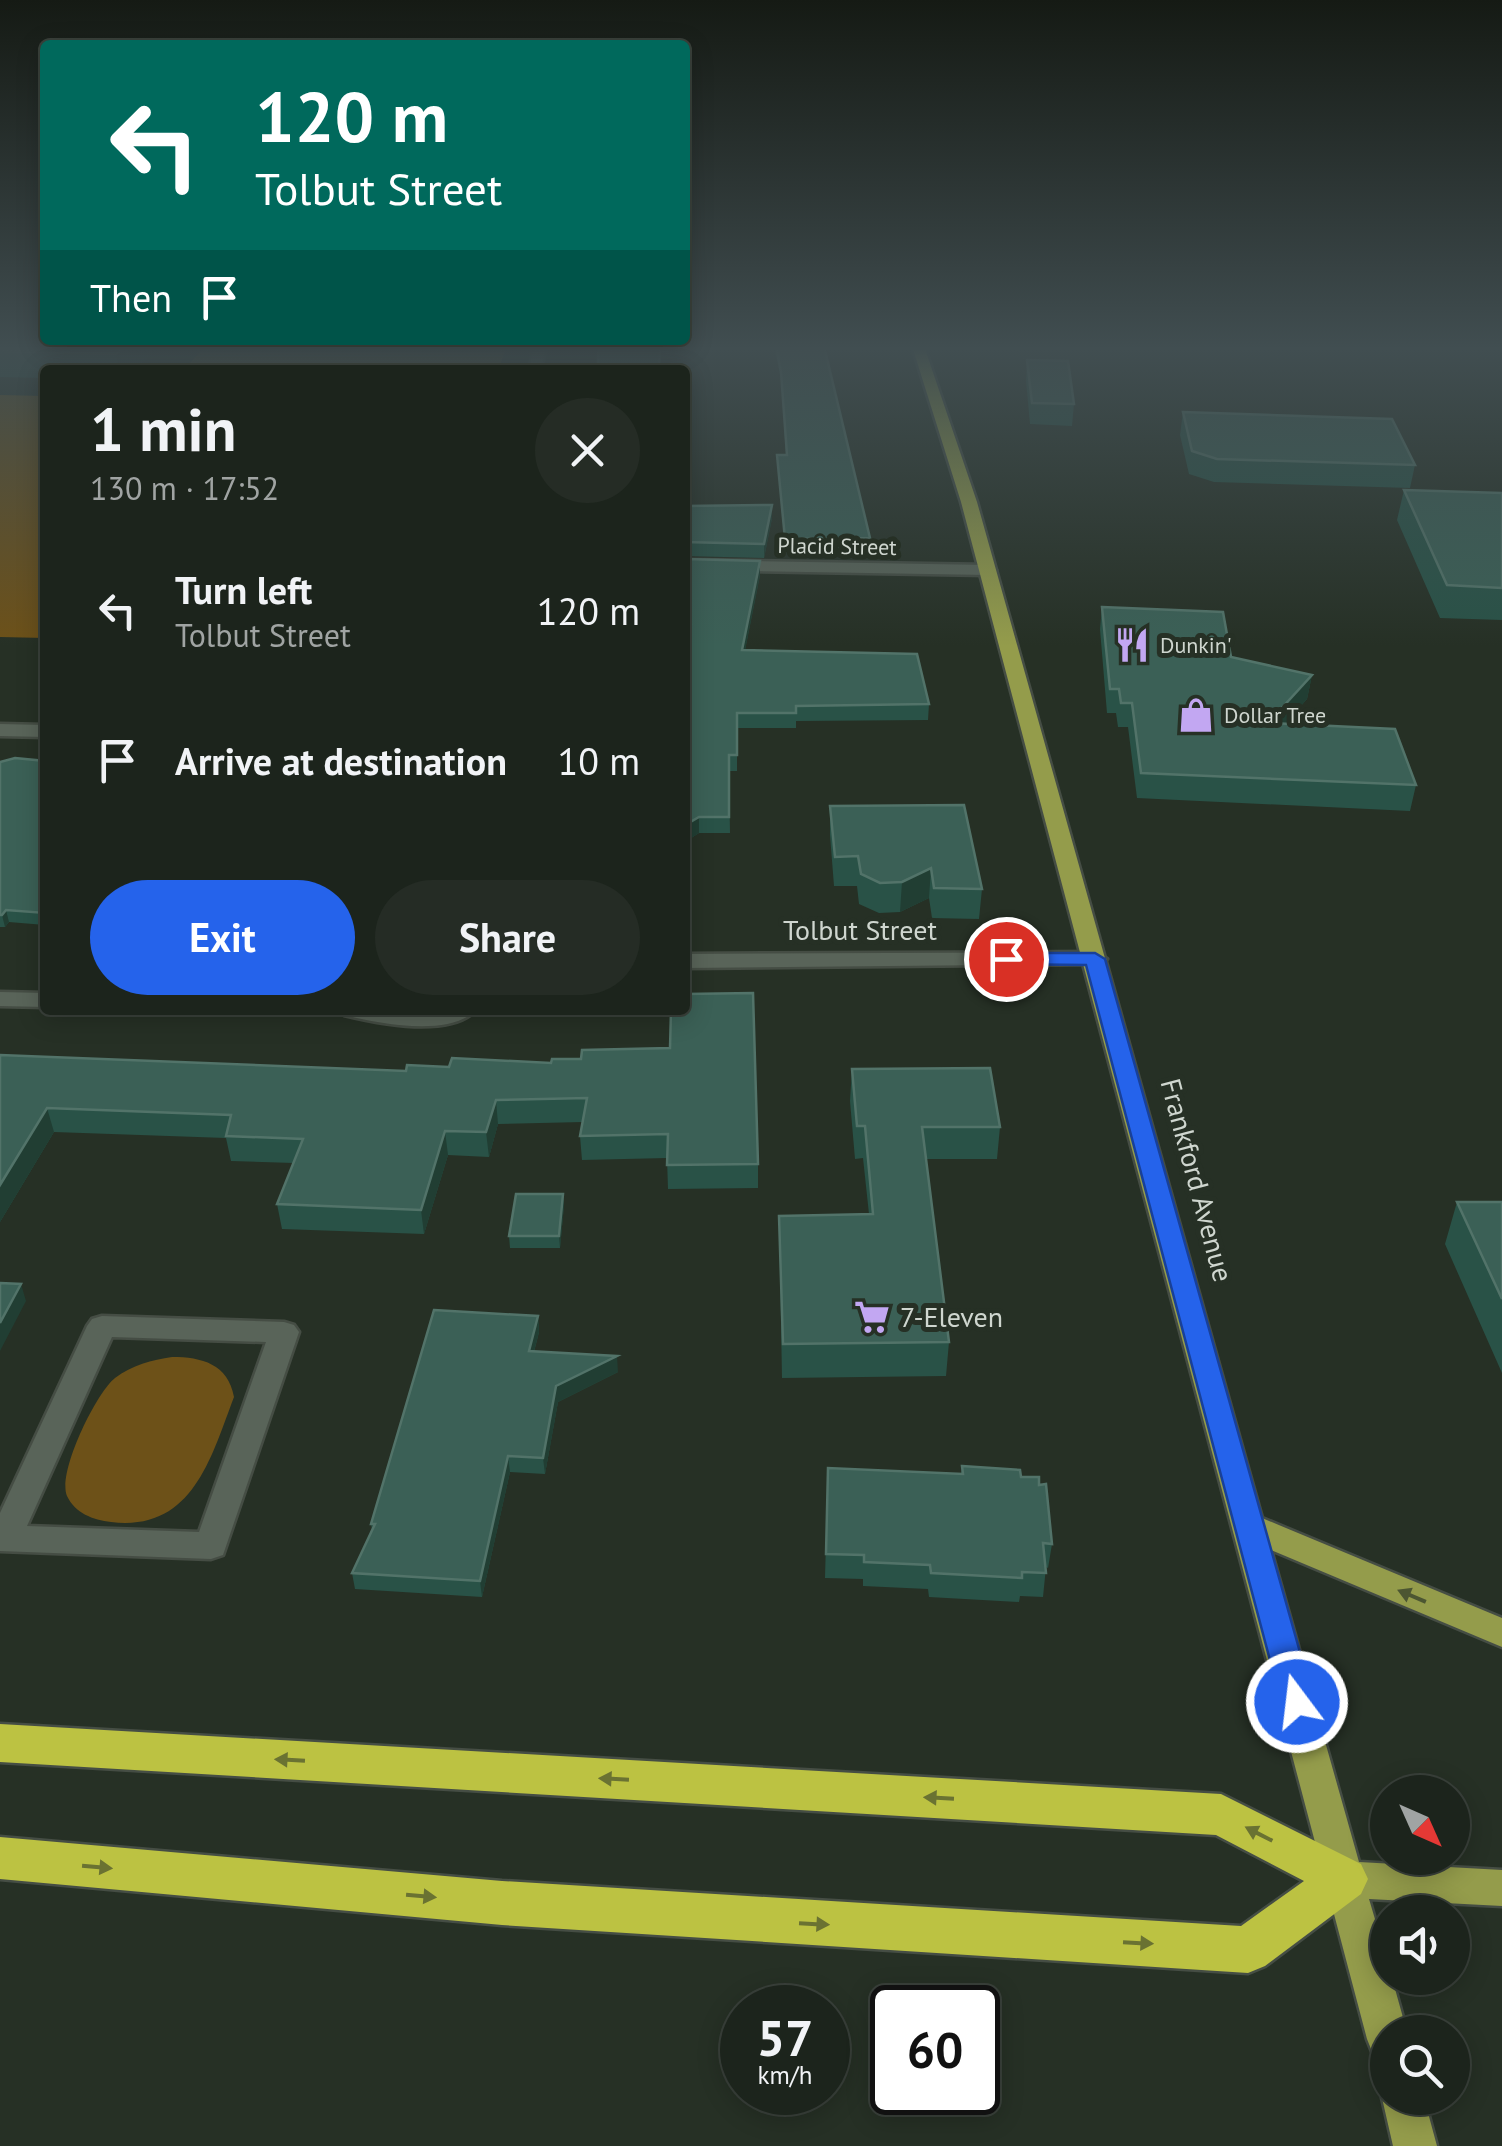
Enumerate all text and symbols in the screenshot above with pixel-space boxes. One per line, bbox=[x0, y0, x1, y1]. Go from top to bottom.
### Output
text: 120 m bbox=[255, 71, 448, 161]
icon: left bbox=[90, 80, 220, 210]
text: Tolbut Street bbox=[255, 159, 502, 217]
icon: arrive bbox=[192, 270, 247, 325]
text: Then bbox=[90, 273, 172, 322]
text: 1 min bbox=[90, 390, 236, 468]
button: close bbox=[535, 398, 640, 503]
text: 130 m · 17:52 bbox=[90, 467, 279, 509]
street label: Placid Street bbox=[777, 531, 897, 561]
text: Turn left bbox=[175, 565, 312, 614]
icon: left bbox=[90, 583, 145, 638]
text: 120 m bbox=[537, 586, 640, 635]
text: Tolbut Street bbox=[175, 614, 351, 656]
restaurant icon: Dunkin' bbox=[1113, 626, 1151, 664]
place label: Dunkin' bbox=[1160, 631, 1232, 659]
shop icon: Dollar Tree bbox=[1177, 696, 1215, 734]
place label: Dollar Tree bbox=[1224, 701, 1326, 729]
icon: arrive bbox=[90, 733, 145, 788]
text: Arrive at destination bbox=[175, 736, 507, 785]
text: 10 m bbox=[558, 736, 640, 785]
button: Exit bbox=[90, 880, 355, 995]
button: Share bbox=[375, 880, 640, 995]
street label: Tolbut Street bbox=[783, 911, 937, 948]
pin bbox=[964, 917, 1049, 1002]
icon: arrive bbox=[979, 932, 1034, 987]
street label: Frankford Avenue bbox=[1153, 1074, 1242, 1286]
supermarket icon: 7-Eleven bbox=[853, 1298, 891, 1336]
place label: 7-Eleven bbox=[900, 1298, 1003, 1335]
one-way arrow bbox=[1397, 1587, 1427, 1603]
position arrow bbox=[1245, 1650, 1349, 1754]
one-way arrow bbox=[273, 1752, 305, 1768]
one-way arrow bbox=[598, 1771, 630, 1787]
north arrow bbox=[1370, 1775, 1470, 1875]
map controls bbox=[1370, 1775, 1470, 2115]
one-way arrow bbox=[922, 1790, 954, 1806]
one-way arrow bbox=[1244, 1826, 1273, 1843]
one-way arrow bbox=[82, 1859, 114, 1875]
one-way arrow bbox=[405, 1888, 437, 1904]
button: sound bbox=[1370, 1895, 1470, 1995]
one-way arrow bbox=[799, 1916, 831, 1932]
one-way arrow bbox=[1123, 1936, 1155, 1952]
speed limit sign: 60 bbox=[870, 1985, 1000, 2115]
text: 57 bbox=[757, 2005, 813, 2070]
button: search bbox=[1370, 2015, 1470, 2115]
text: km/h bbox=[758, 2059, 812, 2091]

